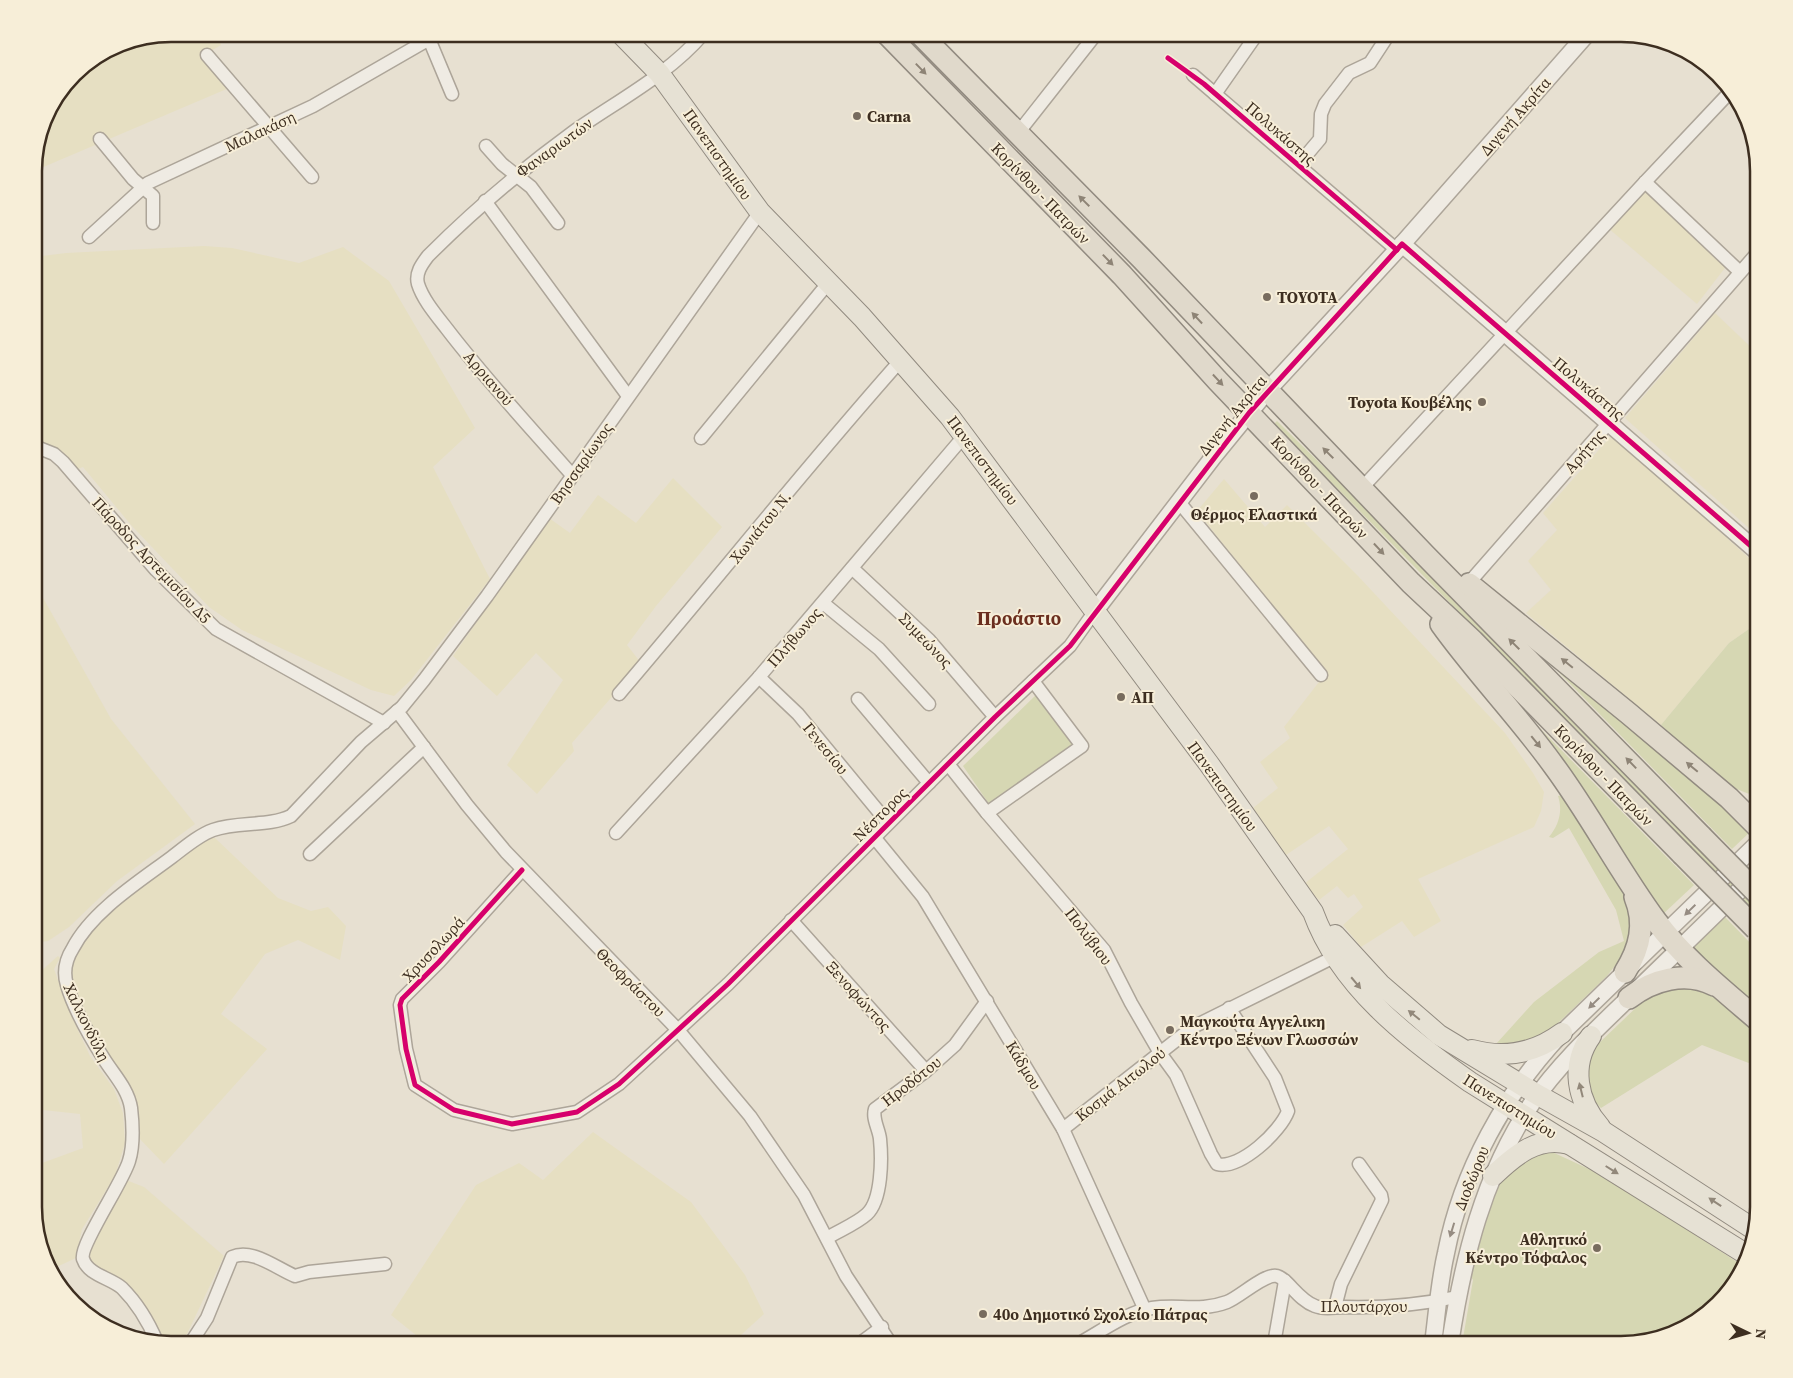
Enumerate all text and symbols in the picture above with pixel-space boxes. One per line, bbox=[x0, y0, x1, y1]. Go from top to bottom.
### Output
one-way arrow bbox=[915, 63, 927, 75]
street label: Διγενή Ακρίτα bbox=[1475, 72, 1555, 160]
street label: Πολυκάστης bbox=[1241, 96, 1321, 170]
street label: Πανεπιστημίου bbox=[678, 104, 758, 204]
street label: Μαλακάση bbox=[221, 105, 299, 157]
place label: Carna bbox=[867, 105, 912, 127]
marker: Carna bbox=[851, 110, 863, 122]
street label: Φαναριωτών bbox=[511, 112, 597, 182]
street label: Κορίνθου - Πατρών bbox=[987, 137, 1095, 249]
one-way arrow bbox=[1079, 195, 1091, 207]
one-way arrow bbox=[1101, 254, 1113, 266]
place label: TOYOTA bbox=[1277, 286, 1338, 308]
marker: TOYOTA bbox=[1261, 291, 1273, 303]
one-way arrow bbox=[1191, 313, 1203, 325]
street label: Αρριανού bbox=[459, 346, 519, 410]
street label: Πολυκάστης bbox=[1549, 352, 1629, 424]
street label: Διγενή Ακρίτα bbox=[1193, 370, 1271, 460]
one-way arrow bbox=[1212, 374, 1224, 386]
place label: Toyota Κουβέλης bbox=[1348, 391, 1472, 413]
marker: Toyota Κουβέλης bbox=[1476, 396, 1488, 408]
street label: Πανεπιστημίου bbox=[942, 411, 1024, 509]
street label: Βησσαρίωνος bbox=[545, 418, 617, 508]
street label: Αρήτης bbox=[1559, 424, 1609, 478]
street label: Κορίνθου - Πατρών bbox=[1266, 431, 1374, 543]
one-way arrow bbox=[1322, 448, 1334, 460]
street label: Χωνιάτου Ν. bbox=[724, 486, 796, 568]
marker: Θέρμος Ελαστικά bbox=[1248, 490, 1260, 502]
street label: Πάροδος Αρτεμισίου Δ5 bbox=[88, 492, 216, 628]
place label: Θέρμος Ελαστικά bbox=[1191, 503, 1318, 525]
one-way arrow bbox=[1373, 543, 1385, 555]
street label: Πλήθωνος bbox=[762, 602, 826, 672]
district label: Προάστιο bbox=[977, 605, 1061, 631]
street label: Συμεώνος bbox=[894, 608, 958, 672]
one-way arrow bbox=[1508, 639, 1520, 651]
one-way arrow bbox=[1561, 657, 1574, 668]
place label: ΑΠ bbox=[1131, 686, 1154, 708]
marker: ΑΠ bbox=[1115, 691, 1127, 703]
street label: Γενεσίου bbox=[798, 717, 854, 779]
street label: Κορίνθου - Πατρών bbox=[1550, 719, 1658, 831]
one-way arrow bbox=[1530, 735, 1541, 748]
street label: Πανεπιστημίου bbox=[1183, 736, 1263, 836]
one-way arrow bbox=[1625, 758, 1637, 770]
one-way arrow bbox=[1686, 761, 1698, 773]
street label: Νέστορος bbox=[848, 782, 912, 846]
street label: Πολύβιου bbox=[1060, 903, 1118, 969]
one-way arrow bbox=[1684, 904, 1696, 916]
street label: Χρυσολωρά bbox=[397, 911, 469, 987]
street label: Θεοφράστου bbox=[591, 942, 671, 1022]
street label: Ξενοφώντος bbox=[822, 956, 896, 1036]
one-way arrow bbox=[1350, 977, 1362, 989]
street label: Χαλκονδύλη bbox=[58, 979, 116, 1065]
one-way arrow bbox=[1588, 996, 1600, 1008]
one-way arrow bbox=[1408, 1009, 1421, 1020]
place label: Μαγκούτα Αγγελικη Κέντρο Ξένων Γλωσσών bbox=[1180, 1010, 1359, 1050]
marker: Μαγκούτα Αγγελικη Κέντρο Ξένων Γλωσσών bbox=[1164, 1024, 1176, 1036]
street label: Κάδμου bbox=[1001, 1036, 1047, 1094]
street label: Κοσμά Αιτωλού bbox=[1070, 1042, 1170, 1126]
street label: Ηροδότου bbox=[877, 1051, 945, 1111]
street label: Πανεπιστημίου bbox=[1459, 1068, 1561, 1144]
one-way arrow bbox=[1577, 1083, 1585, 1098]
street label: Διοδώρου bbox=[1448, 1143, 1494, 1213]
one-way arrow bbox=[1606, 1165, 1619, 1174]
one-way arrow bbox=[1708, 1197, 1722, 1207]
one-way arrow bbox=[1447, 1223, 1455, 1238]
place label: Αθλητικό Κέντρο Τόφαλος bbox=[1465, 1228, 1587, 1268]
marker: Αθλητικό Κέντρο Τόφαλος bbox=[1591, 1242, 1603, 1254]
street label: Πλουτάρχου bbox=[1321, 1295, 1407, 1317]
place label: 40ο Δημοτικό Σχολείο Πάτρας bbox=[993, 1303, 1208, 1325]
marker: 40ο Δημοτικό Σχολείο Πάτρας bbox=[977, 1308, 989, 1320]
north arrow bbox=[1723, 1308, 1773, 1358]
text: N bbox=[1751, 1328, 1771, 1340]

